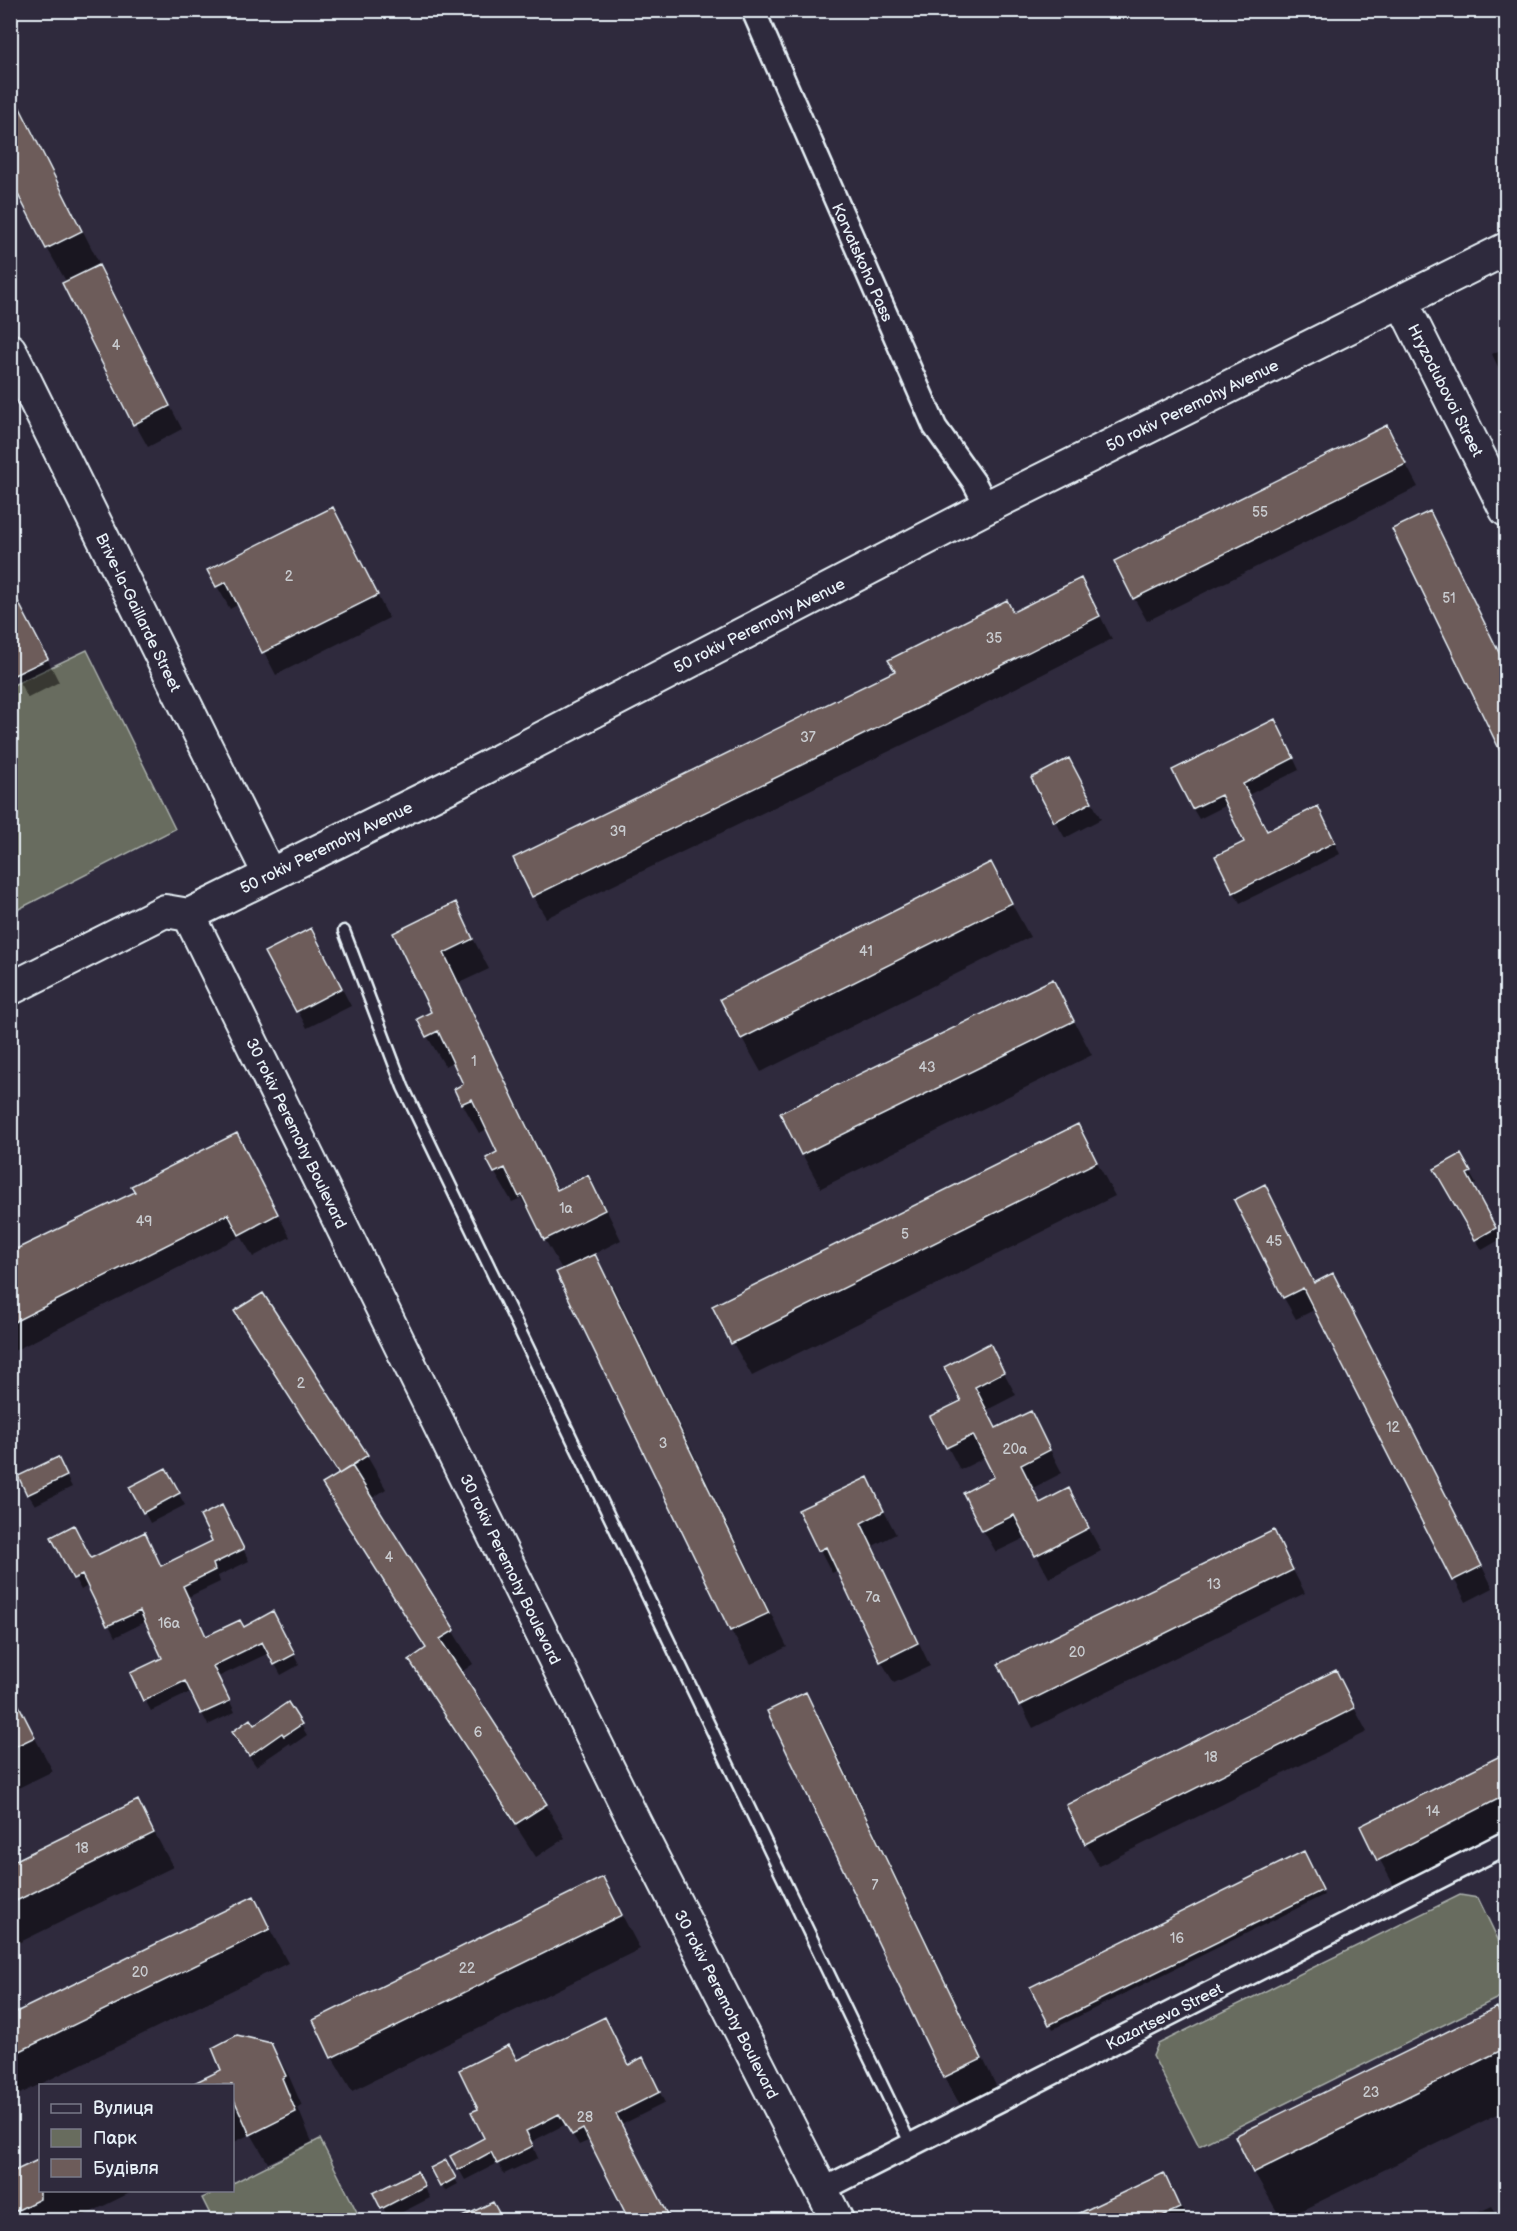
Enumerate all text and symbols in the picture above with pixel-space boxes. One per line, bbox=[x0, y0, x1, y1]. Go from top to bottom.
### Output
street label: Korvatskoho Pass bbox=[827, 201, 896, 325]
street label: Hryzodubovoi Street bbox=[1403, 321, 1486, 460]
house number: 4 bbox=[112, 337, 121, 354]
street label: 50 rokiv Peremohy Avenue bbox=[1103, 356, 1283, 456]
house number: 55 bbox=[1252, 504, 1268, 521]
street label: Brive-la-Gaillarde Street bbox=[91, 530, 184, 695]
house number: 2 bbox=[285, 568, 294, 585]
street label: 50 rokiv Peremohy Avenue bbox=[671, 575, 849, 678]
house number: 51 bbox=[1442, 590, 1456, 607]
house number: 35 bbox=[986, 630, 1002, 647]
house number: 37 bbox=[800, 729, 816, 746]
street label: 50 rokiv Peremohy Avenue bbox=[237, 798, 417, 898]
house number: 39 bbox=[610, 823, 626, 840]
house number: 41 bbox=[859, 943, 873, 960]
street label: 30 rokiv Peremohy Boulevard bbox=[241, 1035, 350, 1232]
house number: 1 bbox=[471, 1053, 477, 1070]
house number: 43 bbox=[918, 1059, 936, 1076]
house number: 1а bbox=[559, 1200, 574, 1217]
house number: 49 bbox=[136, 1213, 152, 1230]
house number: 5 bbox=[901, 1226, 909, 1243]
house number: 45 bbox=[1266, 1233, 1282, 1250]
house number: 2 bbox=[297, 1375, 306, 1392]
house number: 12 bbox=[1386, 1419, 1401, 1436]
house number: 3 bbox=[659, 1435, 667, 1452]
house number: 20а bbox=[1003, 1441, 1028, 1458]
street label: 30 rokiv Peremohy Boulevard bbox=[455, 1471, 564, 1668]
house number: 4 bbox=[385, 1549, 394, 1566]
house number: 13 bbox=[1207, 1576, 1221, 1593]
house number: 7а bbox=[865, 1589, 881, 1606]
house number: 16а bbox=[158, 1615, 181, 1632]
house number: 20 bbox=[1069, 1644, 1085, 1661]
house number: 6 bbox=[474, 1724, 483, 1741]
house number: 18 bbox=[1204, 1749, 1218, 1766]
house number: 14 bbox=[1426, 1803, 1440, 1820]
house number: 18 bbox=[75, 1840, 89, 1857]
house number: 7 bbox=[872, 1877, 879, 1894]
street label: 30 rokiv Peremohy Boulevard bbox=[670, 1907, 782, 2102]
house number: 16 bbox=[1170, 1930, 1184, 1947]
house number: 22 bbox=[459, 1960, 476, 1977]
house number: 20 bbox=[132, 1964, 148, 1981]
street label: Kazartseva Street bbox=[1103, 1980, 1226, 2055]
legend bbox=[39, 2084, 234, 2192]
house number: 23 bbox=[1363, 2084, 1379, 2101]
text: Вулиця bbox=[93, 2098, 154, 2119]
house number: 28 bbox=[577, 2109, 593, 2126]
text: Парк bbox=[93, 2128, 137, 2149]
text: Будівля bbox=[93, 2158, 159, 2179]

